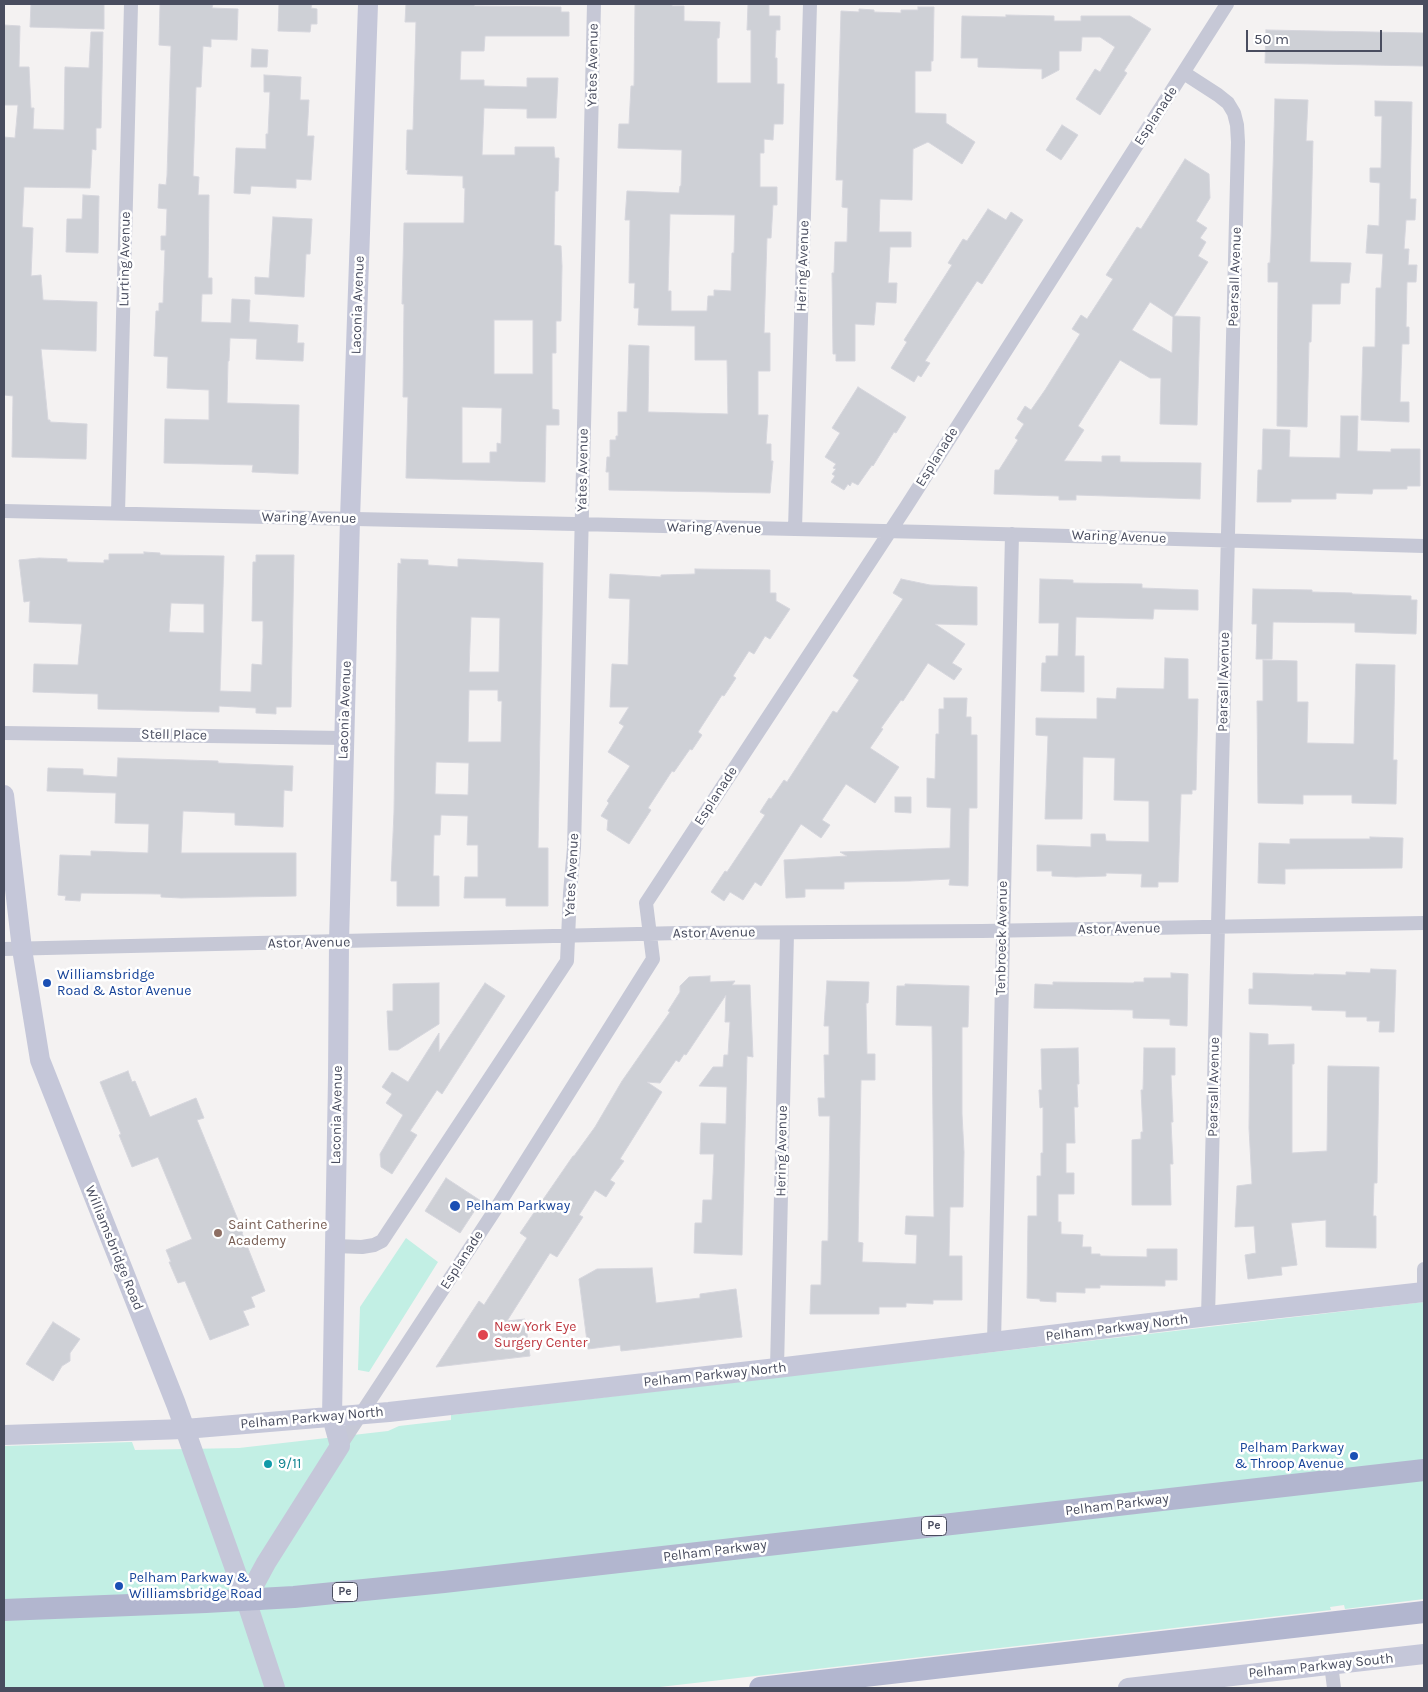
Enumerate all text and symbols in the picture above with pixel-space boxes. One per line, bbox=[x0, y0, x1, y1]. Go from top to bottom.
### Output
scale bar bbox=[1248, 20, 1384, 52]
street label: Yates Avenue bbox=[584, 23, 602, 107]
text: 50 m bbox=[1254, 30, 1289, 48]
street label: Esplanade bbox=[1131, 83, 1181, 149]
street label: Lurting Avenue bbox=[116, 211, 134, 307]
street label: Hering Avenue bbox=[793, 220, 813, 312]
street label: Pearsall Avenue bbox=[1225, 227, 1245, 327]
street label: Laconia Avenue bbox=[348, 255, 368, 355]
street label: Esplanade bbox=[912, 424, 962, 490]
street label: Yates Avenue bbox=[574, 428, 592, 512]
street label: Waring Avenue bbox=[261, 509, 357, 527]
street label: Waring Avenue bbox=[666, 519, 762, 537]
street label: Waring Avenue bbox=[1071, 527, 1167, 547]
street label: Pearsall Avenue bbox=[1215, 632, 1233, 732]
street label: Laconia Avenue bbox=[335, 660, 355, 760]
street label: Stell Place bbox=[141, 726, 207, 744]
street label: Esplanade bbox=[691, 763, 741, 829]
street label: Yates Avenue bbox=[561, 833, 583, 917]
street label: Tenbroeck Avenue bbox=[993, 881, 1011, 995]
street label: Astor Avenue bbox=[1077, 920, 1161, 938]
street label: Astor Avenue bbox=[672, 924, 756, 942]
street label: Astor Avenue bbox=[267, 934, 351, 952]
place label: Williamsbridge Road & Astor Avenue bbox=[57, 967, 191, 1000]
marker: Williamsbridge Road & Astor Avenue bbox=[41, 977, 53, 989]
street label: Pearsall Avenue bbox=[1205, 1037, 1223, 1137]
street label: Laconia Avenue bbox=[328, 1065, 346, 1165]
street label: Hering Avenue bbox=[773, 1105, 791, 1197]
street label: Williamsbridge Road bbox=[81, 1183, 147, 1313]
place label: Pelham Parkway bbox=[466, 1198, 570, 1214]
marker: Pelham Parkway bbox=[448, 1199, 462, 1213]
place label: Saint Catherine Academy bbox=[228, 1217, 327, 1250]
marker: Saint Catherine Academy bbox=[212, 1227, 224, 1239]
street label: Esplanade bbox=[437, 1227, 487, 1293]
street label: Pelham Parkway North bbox=[1045, 1311, 1189, 1345]
place label: New York Eye Surgery Center bbox=[494, 1319, 588, 1351]
marker: New York Eye Surgery Center bbox=[476, 1328, 490, 1342]
street label: Pelham Parkway North bbox=[643, 1359, 787, 1391]
street label: Pelham Parkway North bbox=[240, 1403, 384, 1433]
place label: Pelham Parkway & Throop Avenue bbox=[1234, 1440, 1344, 1472]
marker: Pelham Parkway & Throop Avenue bbox=[1348, 1450, 1360, 1462]
place label: 9/11 bbox=[278, 1456, 301, 1472]
marker: 9/11 bbox=[262, 1458, 274, 1470]
street label: Pelham Parkway bbox=[1064, 1490, 1170, 1520]
road number: Pe bbox=[922, 1516, 946, 1535]
street label: Pelham Parkway bbox=[662, 1536, 768, 1566]
place label: Pelham Parkway & Williamsbridge Road bbox=[129, 1570, 262, 1602]
marker: Pelham Parkway & Williamsbridge Road bbox=[113, 1580, 125, 1592]
road number: Pe bbox=[332, 1582, 358, 1601]
street label: Pelham Parkway South bbox=[1248, 1650, 1394, 1682]

